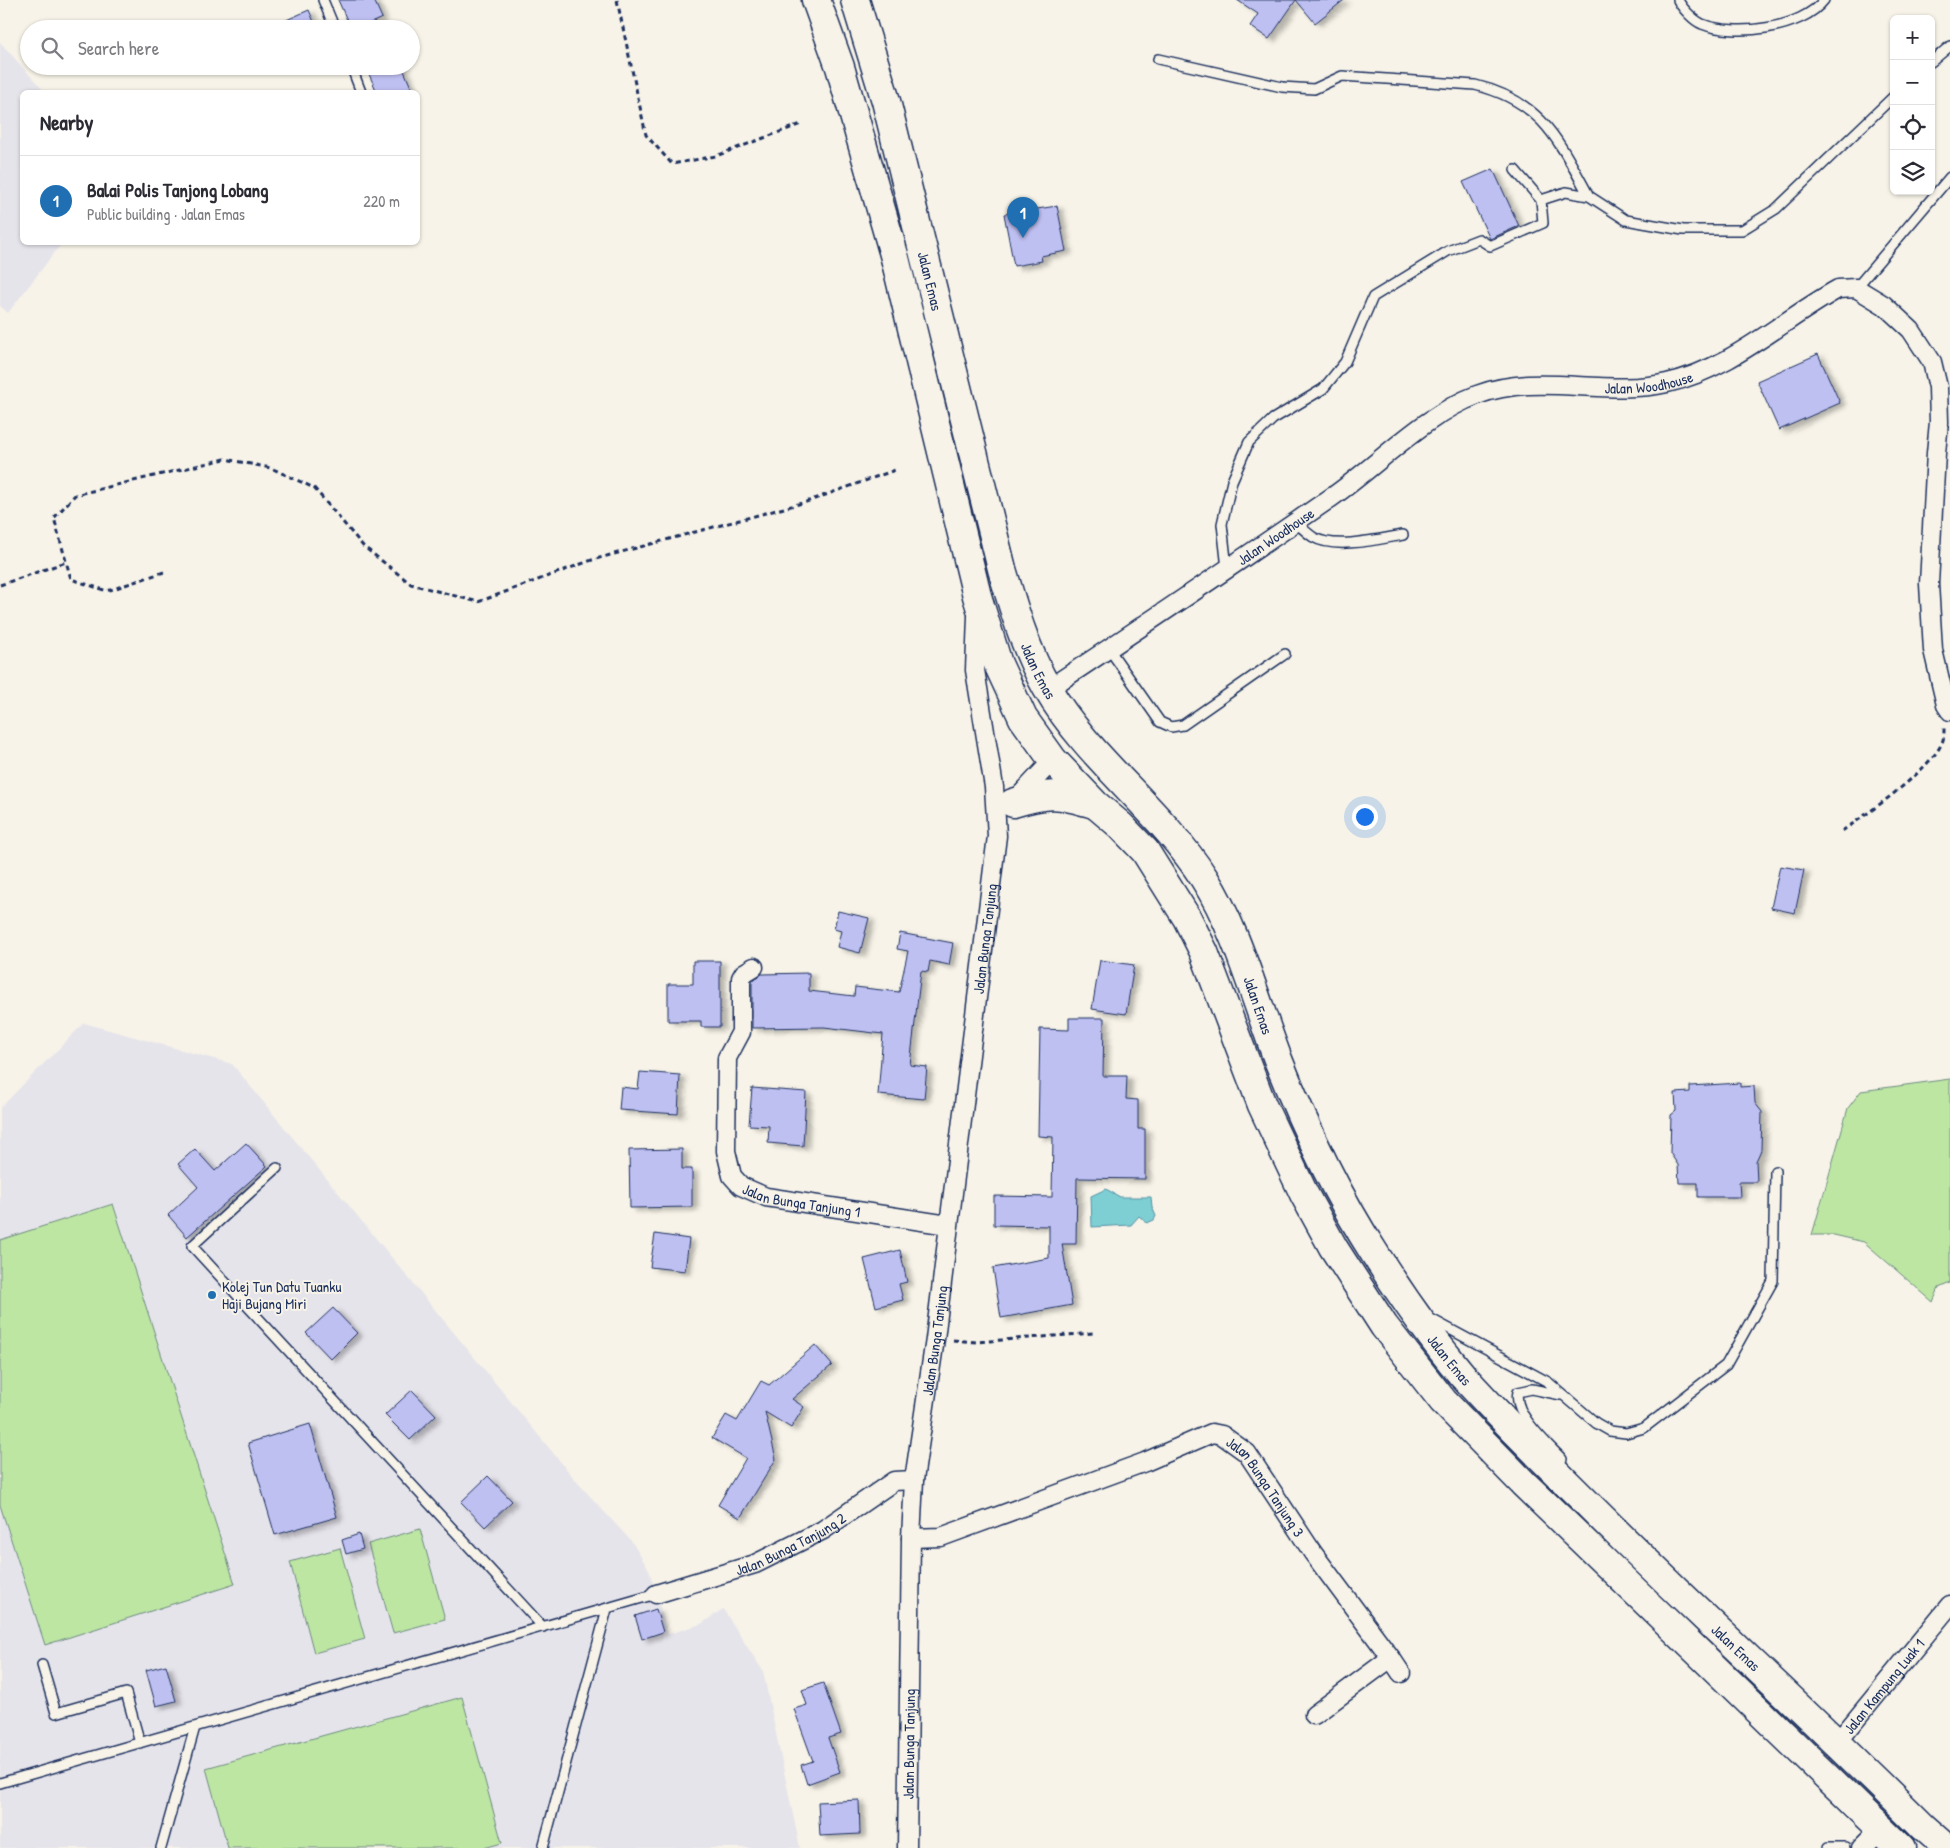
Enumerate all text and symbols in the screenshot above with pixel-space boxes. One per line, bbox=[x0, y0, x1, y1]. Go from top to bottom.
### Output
map controls bbox=[1890, 15, 1935, 195]
button: + bbox=[1890, 15, 1935, 60]
search box bbox=[20, 20, 420, 75]
icon: search bbox=[38, 34, 66, 62]
text: Search here bbox=[78, 35, 159, 61]
button: − bbox=[1890, 60, 1935, 105]
button: locate bbox=[1890, 105, 1935, 150]
text: Nearby bbox=[40, 108, 93, 137]
button: layers bbox=[1890, 150, 1935, 195]
text: Balai Polis Tanjong Lobang bbox=[87, 177, 269, 203]
text: 1 bbox=[53, 190, 59, 212]
text: 220 m bbox=[363, 190, 400, 212]
pin: 1 bbox=[1007, 197, 1039, 238]
text: Public building · Jalan Emas bbox=[87, 203, 245, 225]
street label: Jalan Emas bbox=[913, 249, 948, 313]
street label: Jalan Woodhouse bbox=[1604, 366, 1696, 398]
street label: Jalan Woodhouse bbox=[1233, 502, 1318, 570]
street label: Jalan Emas bbox=[1016, 639, 1062, 703]
your location bbox=[1352, 804, 1378, 830]
street label: Jalan Bunga Tanjung bbox=[967, 882, 1002, 995]
street label: Jalan Emas bbox=[1239, 973, 1279, 1037]
street label: Jalan Bunga Tanjung 1 bbox=[740, 1178, 862, 1222]
place label: Kolej Tun Datu Tuanku Haji Bujang Miri bbox=[222, 1276, 342, 1314]
street label: Jalan Bunga Tanjung bbox=[916, 1284, 952, 1397]
marker: Kolej Tun Datu Tuanku Haji Bujang Miri bbox=[206, 1289, 218, 1301]
street label: Jalan Emas bbox=[1423, 1330, 1477, 1390]
street label: Jalan Bunga Tanjung 3 bbox=[1222, 1431, 1310, 1541]
street label: Jalan Bunga Tanjung 2 bbox=[733, 1507, 850, 1580]
street label: Jalan Emas bbox=[1707, 1619, 1765, 1676]
street label: Jalan Kampung Luak 1 bbox=[1838, 1634, 1929, 1738]
street label: Jalan Bunga Tanjung bbox=[897, 1688, 920, 1800]

